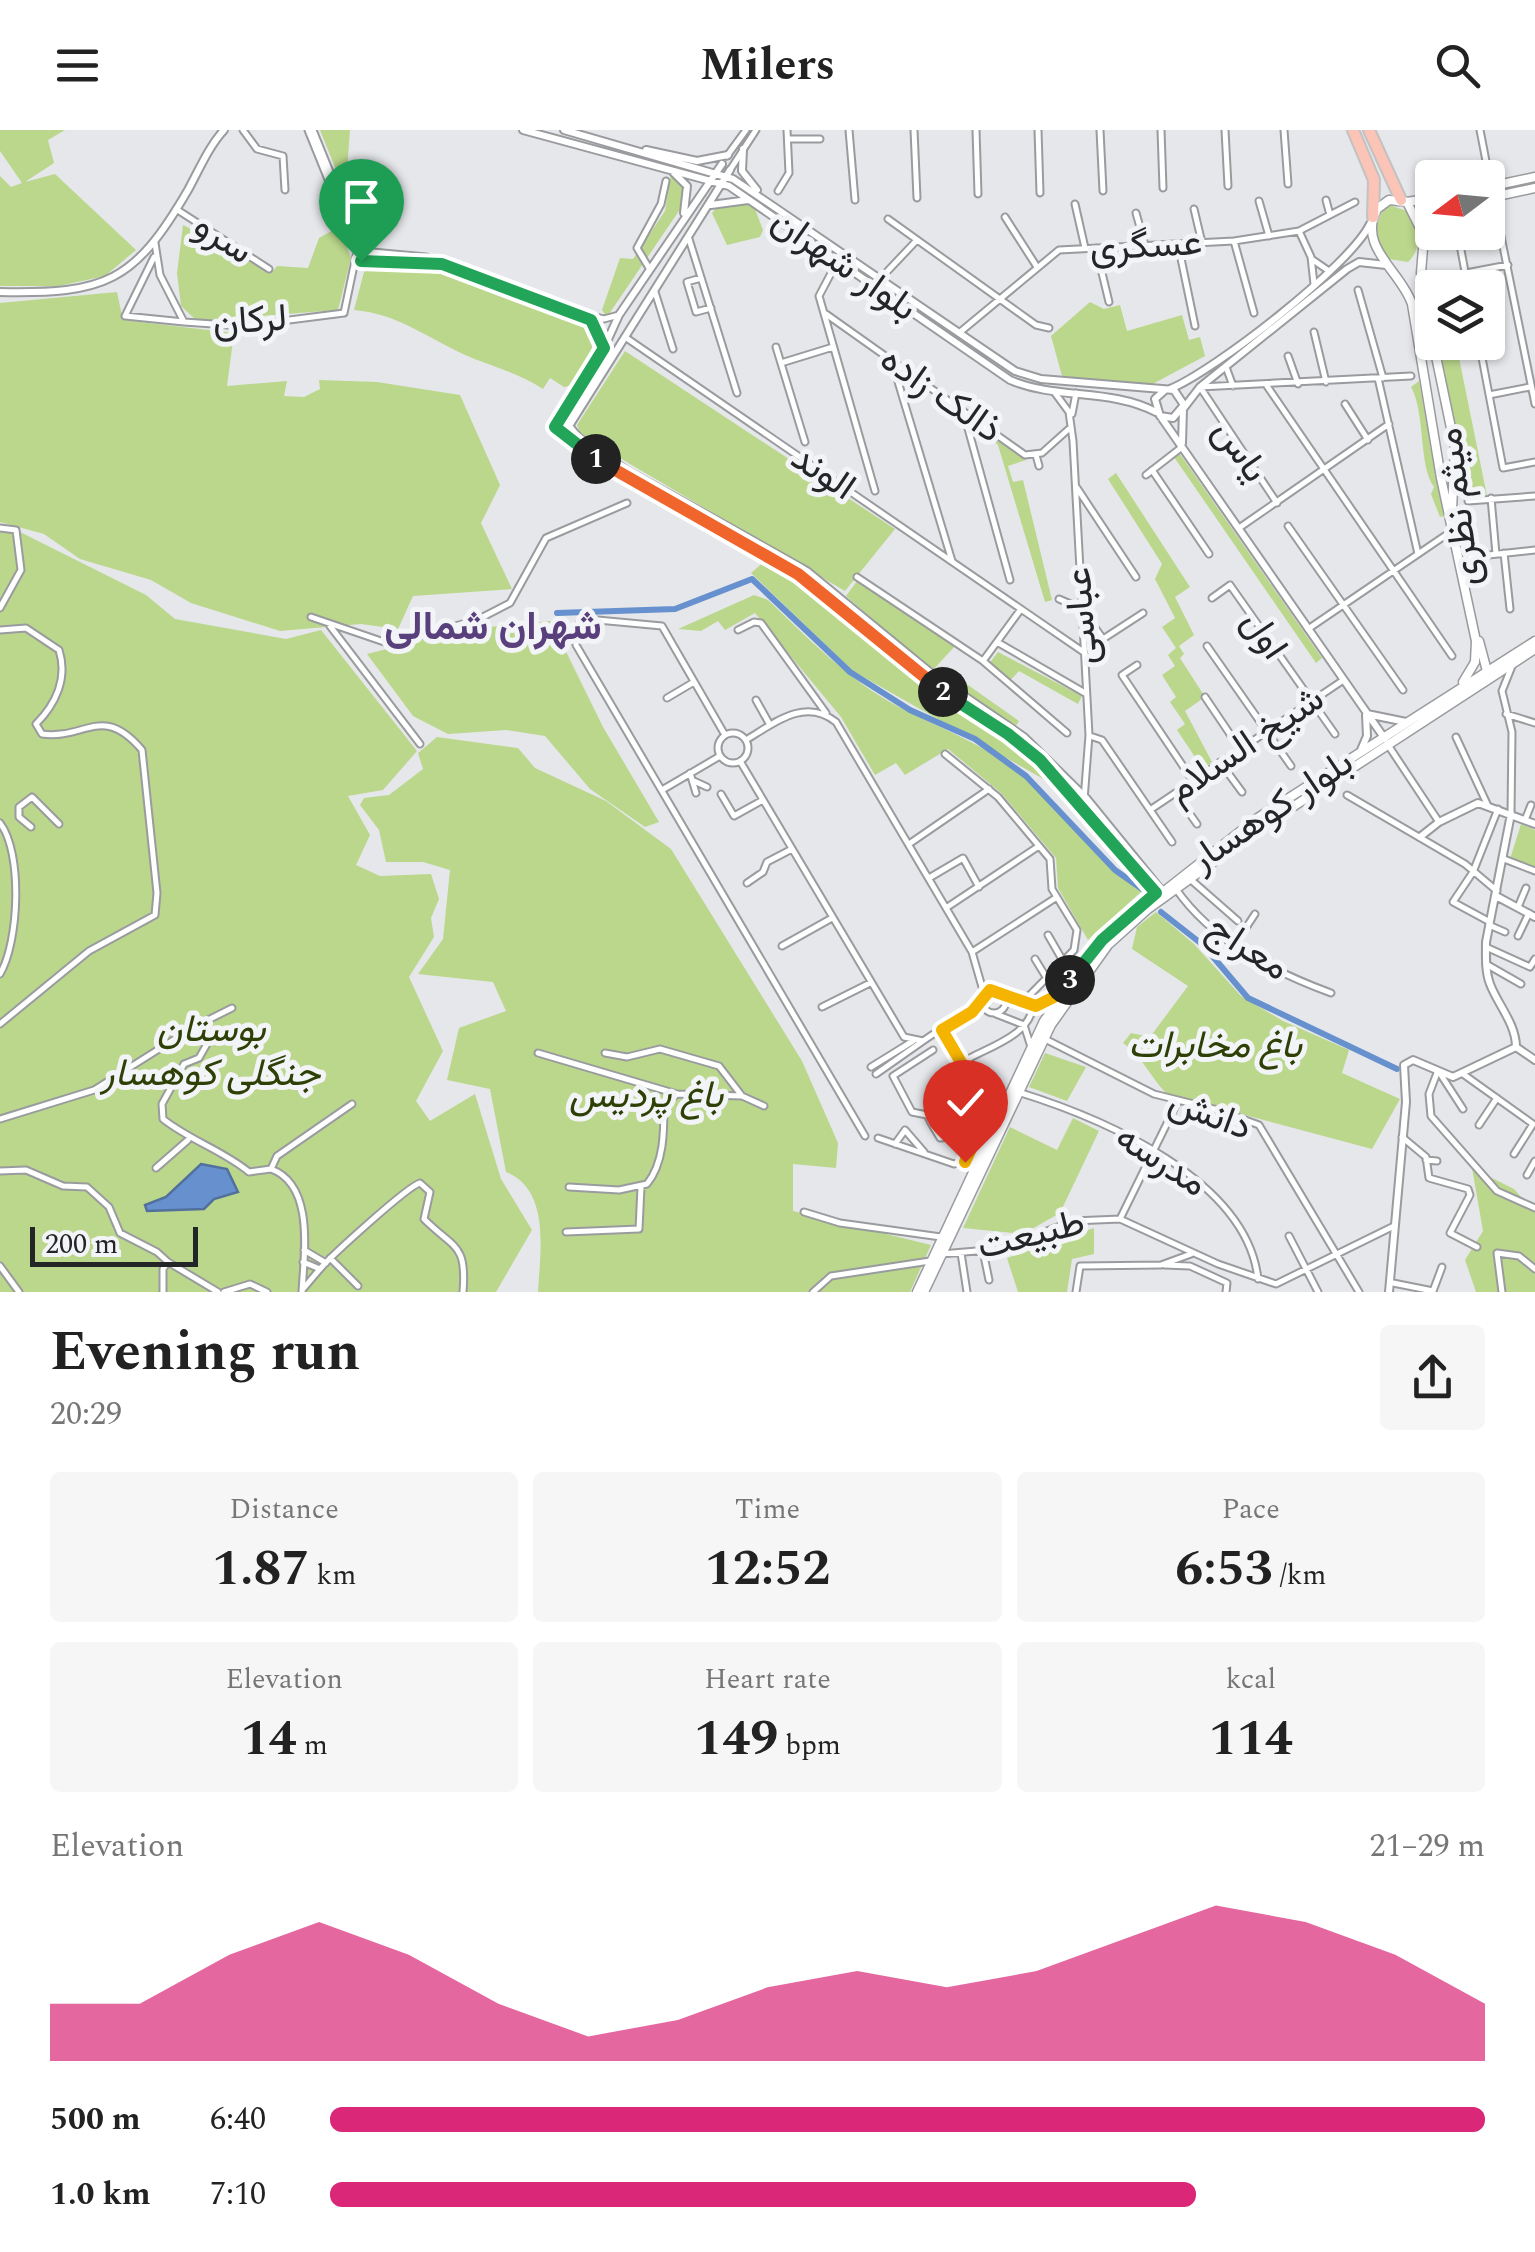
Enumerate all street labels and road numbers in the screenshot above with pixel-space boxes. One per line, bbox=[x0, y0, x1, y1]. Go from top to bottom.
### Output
street label: بلوار شهران bbox=[759, 193, 929, 337]
street label: سرو bbox=[182, 198, 264, 280]
street label: عسگری bbox=[1088, 214, 1204, 278]
street label: لرکان bbox=[211, 289, 289, 353]
street label: ذالک زاده bbox=[868, 332, 1014, 458]
street label: یاس bbox=[1197, 407, 1283, 495]
street label: میثم نظری bbox=[1421, 424, 1497, 590]
street label: الوند bbox=[779, 430, 867, 516]
street label: عباسی bbox=[1050, 565, 1114, 667]
street label: اول bbox=[1226, 598, 1302, 672]
street label: شیخ السلام bbox=[1156, 671, 1336, 819]
street label: بلوار کوهسار bbox=[1178, 735, 1366, 888]
street label: معراج bbox=[1195, 900, 1301, 996]
street label: دانش bbox=[1160, 1073, 1260, 1157]
street label: مدرسه bbox=[1103, 1109, 1219, 1213]
street label: طبیعت bbox=[971, 1194, 1091, 1276]

